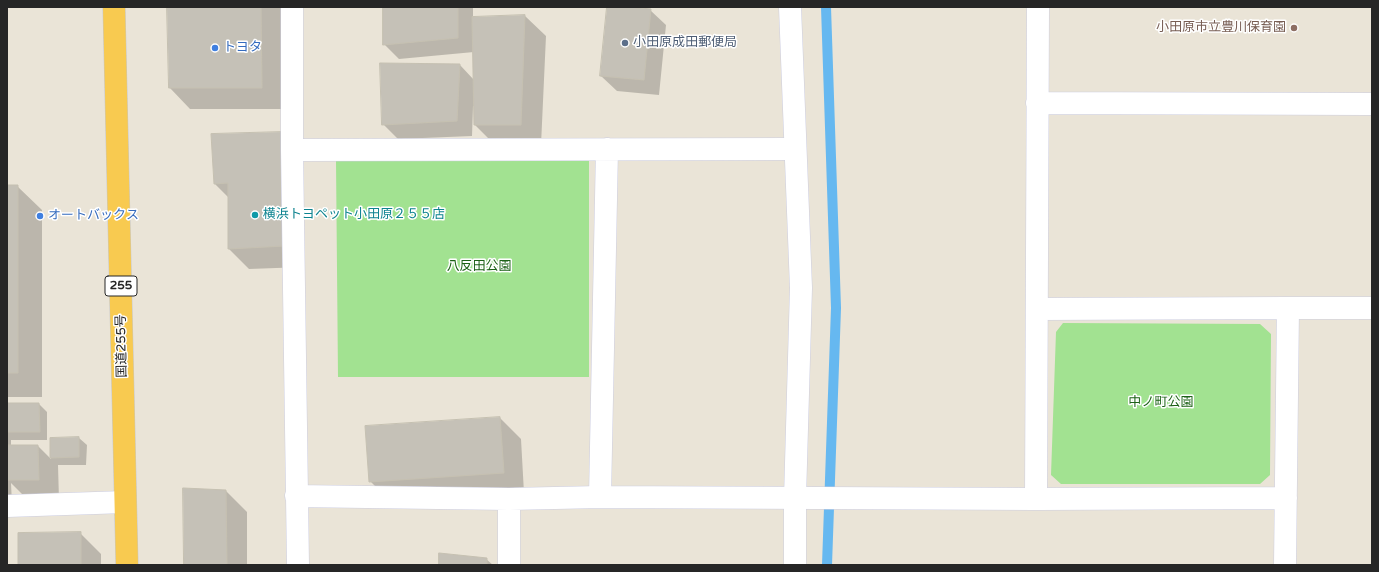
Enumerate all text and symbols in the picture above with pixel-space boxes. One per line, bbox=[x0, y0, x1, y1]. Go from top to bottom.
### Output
place label: 小田原市立豊川保育園 bbox=[1156, 20, 1286, 36]
marker: 小田原市立豊川保育園 bbox=[1289, 23, 1299, 33]
place label: 小田原成田郵便局 bbox=[633, 35, 737, 51]
marker: 小田原成田郵便局 bbox=[620, 38, 630, 48]
place label: トヨタ bbox=[223, 40, 262, 56]
marker: トヨタ bbox=[210, 43, 220, 53]
place label: 横浜トヨペット小田原２５５店 bbox=[263, 207, 445, 223]
place label: オートバックス bbox=[48, 208, 139, 224]
marker: 横浜トヨペット小田原２５５店 bbox=[250, 210, 260, 220]
marker: オートバックス bbox=[35, 211, 45, 221]
park label: 八反田公園 bbox=[447, 259, 511, 275]
road number: 255 bbox=[105, 276, 137, 296]
street label: 国道255号 bbox=[114, 314, 130, 378]
park label: 中ノ町公園 bbox=[1129, 395, 1193, 411]

